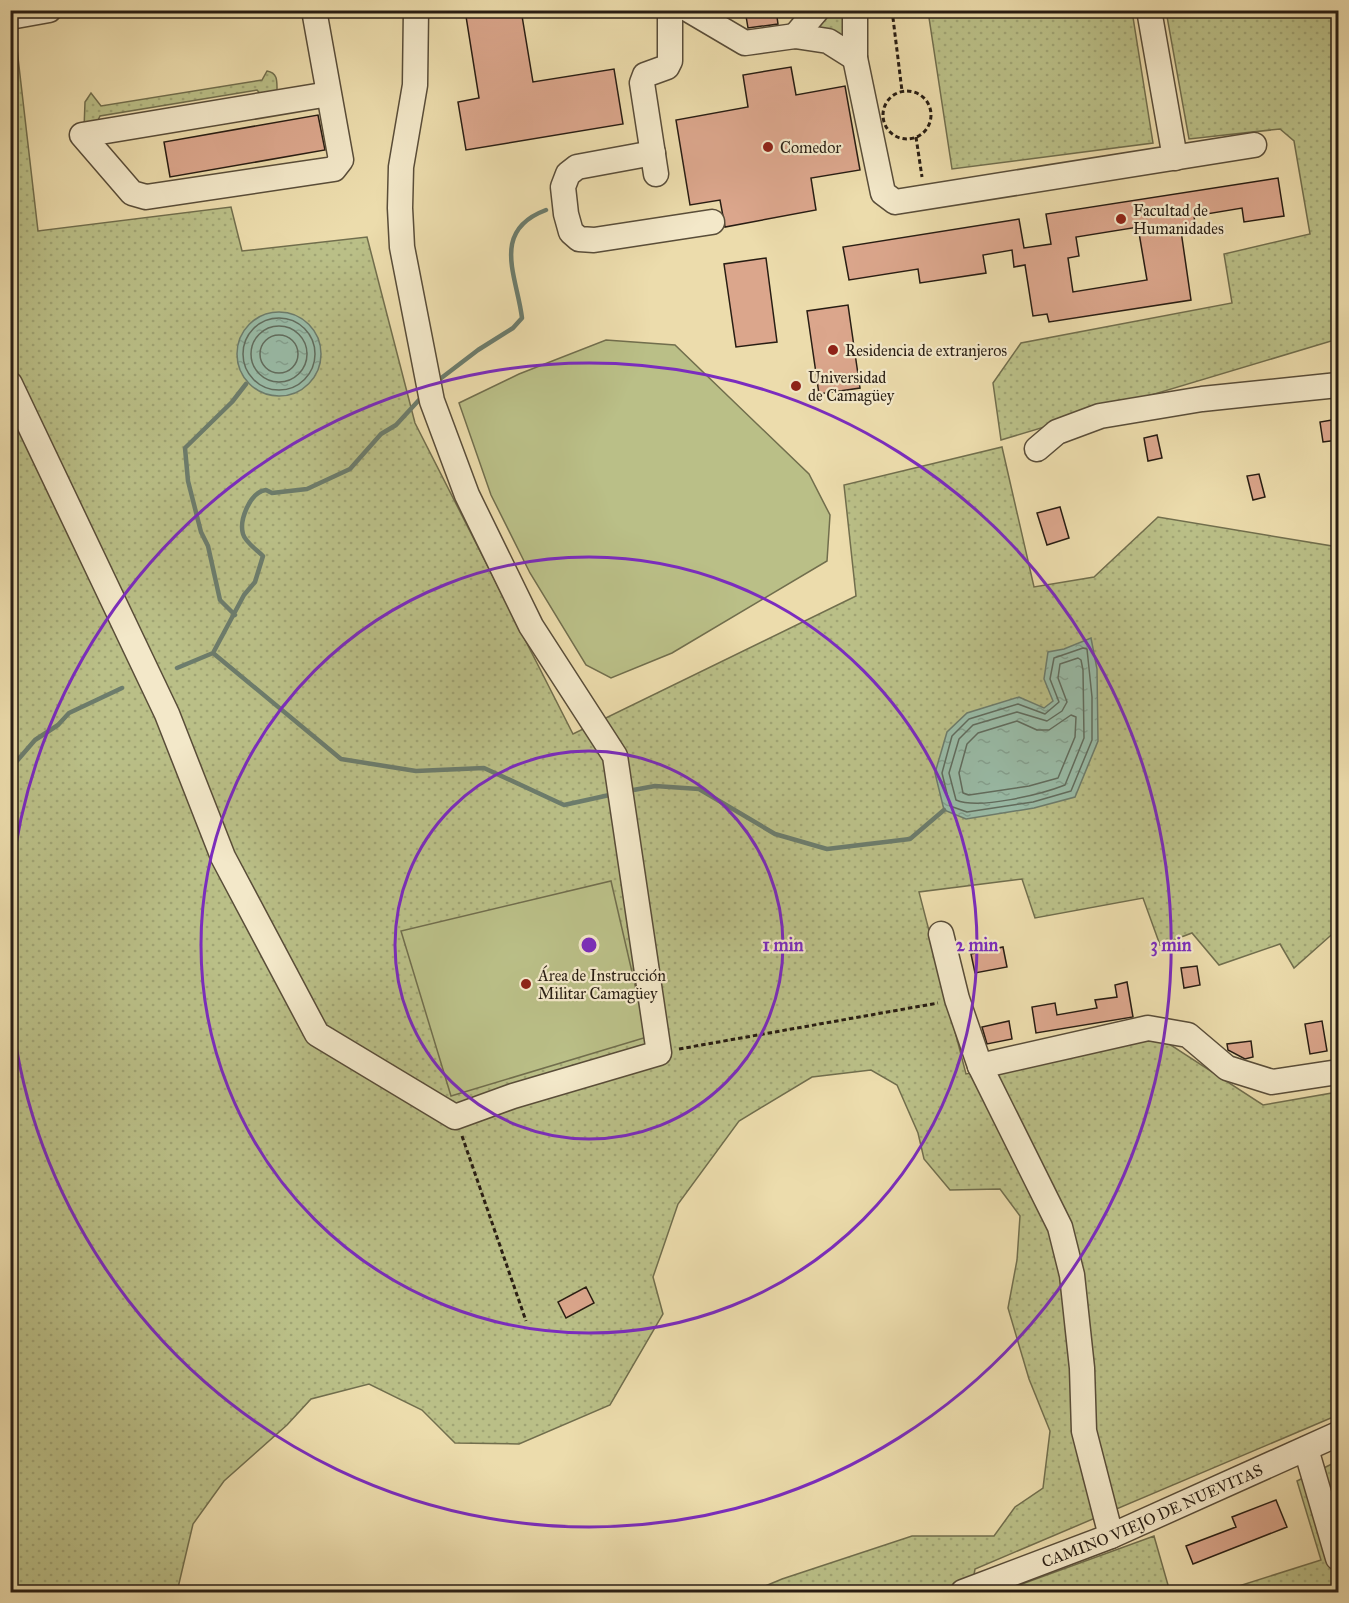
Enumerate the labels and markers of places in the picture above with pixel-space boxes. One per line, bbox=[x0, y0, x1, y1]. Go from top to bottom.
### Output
place label: Comedor bbox=[780, 138, 841, 157]
marker: Comedor bbox=[761, 140, 775, 154]
place label: Facultad de Humanidades bbox=[1133, 201, 1224, 238]
marker: Facultad de Humanidades bbox=[1114, 212, 1128, 226]
place label: Residencia de extranjeros bbox=[845, 341, 1007, 360]
marker: Residencia de extranjeros bbox=[826, 343, 840, 357]
place label: Universidad de Camagüey bbox=[808, 368, 895, 406]
marker: Universidad de Camagüey bbox=[789, 379, 803, 393]
centre of rings bbox=[579, 935, 599, 955]
place label: Área de Instrucción Militar Camagüey bbox=[537, 965, 666, 1004]
marker: Área de Instrucción Militar Camagüey bbox=[519, 977, 533, 991]

